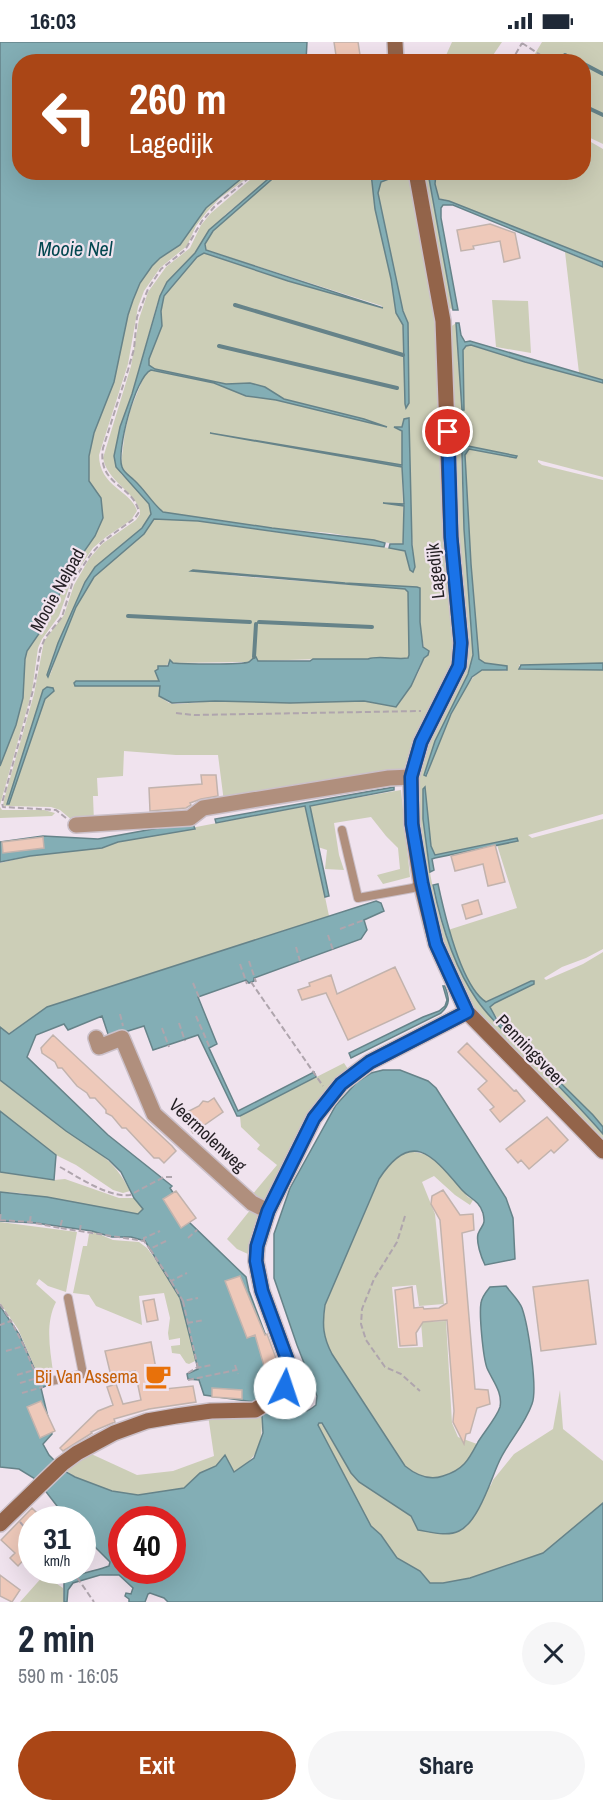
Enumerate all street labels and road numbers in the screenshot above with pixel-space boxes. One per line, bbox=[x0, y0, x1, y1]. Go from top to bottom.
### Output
street label: Lagedijk bbox=[420, 541, 450, 600]
street label: Mooie Nelpad bbox=[24, 544, 90, 636]
street label: Penningsveer bbox=[490, 1009, 572, 1091]
street label: Veermolenweg bbox=[164, 1093, 253, 1178]

